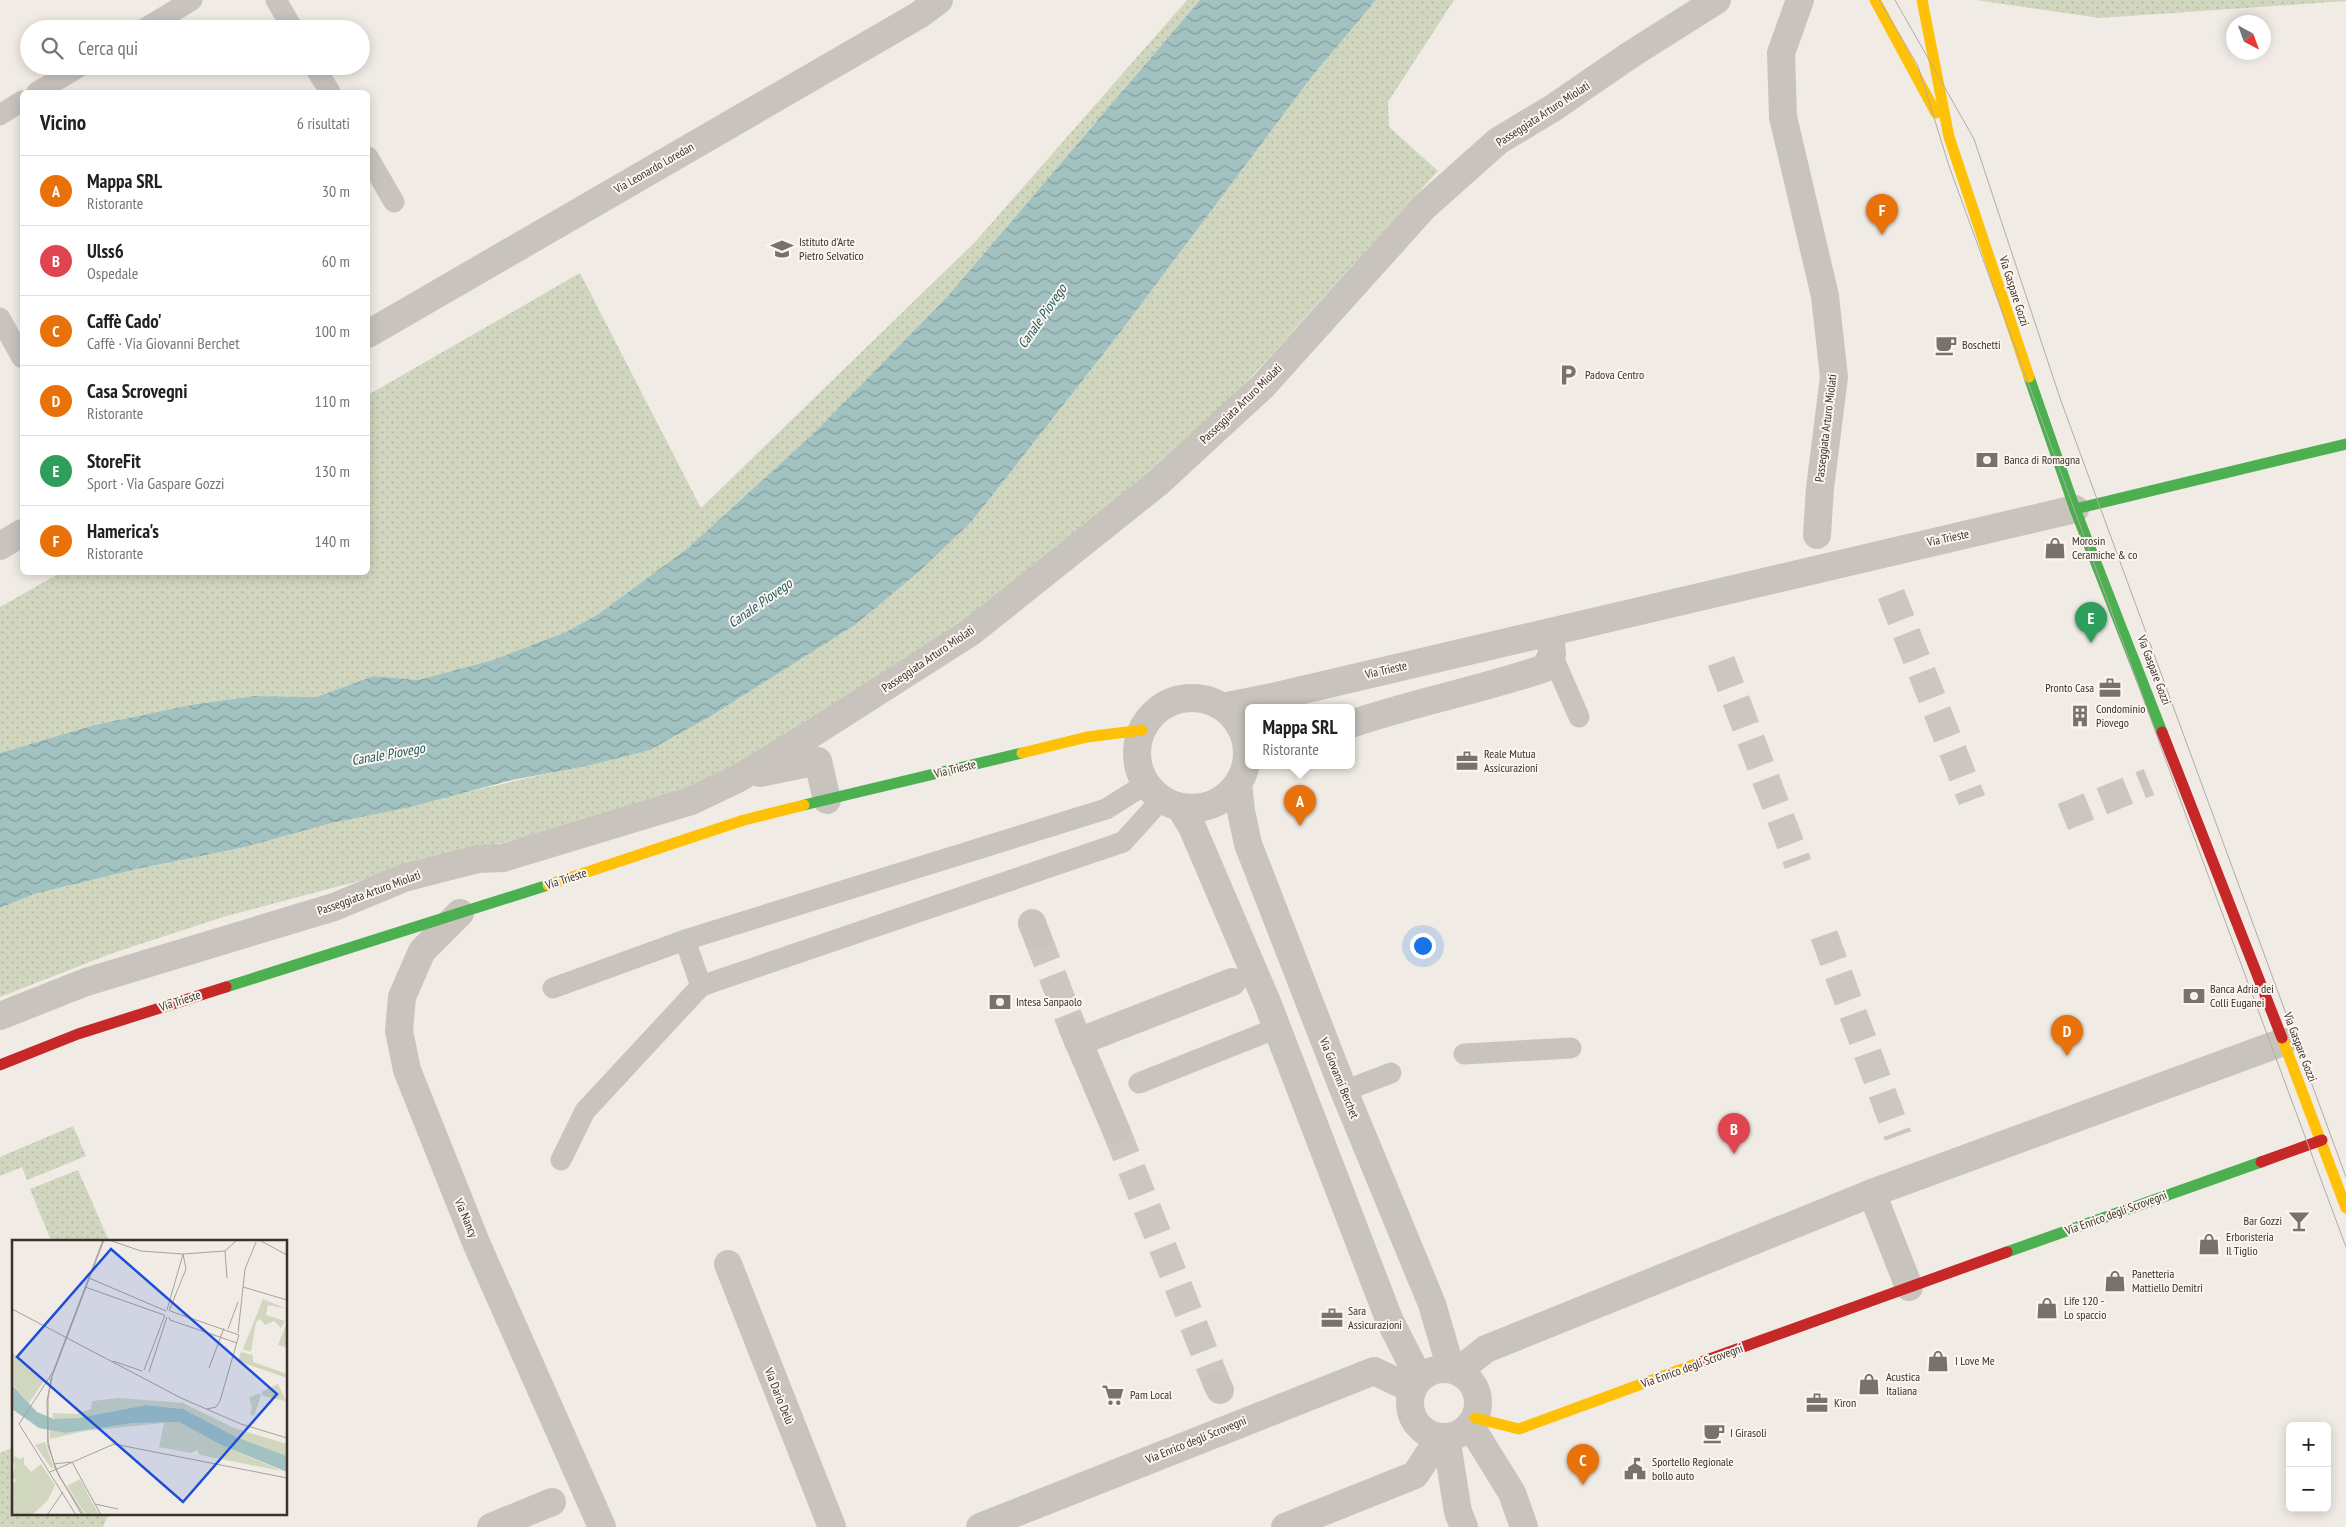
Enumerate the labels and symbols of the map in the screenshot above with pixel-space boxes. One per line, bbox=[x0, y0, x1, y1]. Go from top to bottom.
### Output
north arrow bbox=[2226, 15, 2271, 60]
street label: Passeggiata Arturo Miolati bbox=[1493, 78, 1592, 149]
street label: Via Leonardo Loredan bbox=[610, 139, 696, 197]
pin: F bbox=[1866, 194, 1898, 235]
place label: Istituto d'Arte Pietro Selvatico bbox=[799, 234, 864, 263]
school or university icon: Istituto d'Arte Pietro Selvatico bbox=[769, 236, 795, 262]
street label: Via Gaspare Gozzi bbox=[1996, 253, 2033, 328]
water label: Canale Piovego bbox=[1013, 280, 1071, 351]
cafe icon: Boschetti bbox=[1933, 332, 1959, 358]
place label: Boschetti bbox=[1962, 337, 2001, 352]
street label: Passeggiata Arturo Miolati bbox=[1196, 361, 1285, 447]
parking icon: Padova Centro bbox=[1555, 362, 1581, 388]
place label: Padova Centro bbox=[1585, 367, 1644, 382]
street label: Passeggiata Arturo Miolati bbox=[1811, 373, 1840, 483]
bank icon: Banca di Romagna bbox=[1974, 447, 2000, 473]
place label: Banca di Romagna bbox=[2004, 452, 2080, 467]
street label: Via Trieste bbox=[1925, 526, 1970, 549]
place label: Morosin Ceramiche & co bbox=[2072, 533, 2137, 562]
shop icon: Morosin Ceramiche & co bbox=[2042, 535, 2068, 561]
water label: Canale Piovego bbox=[725, 574, 796, 632]
pin: E bbox=[2075, 602, 2107, 643]
street label: Passeggiata Arturo Miolati bbox=[878, 622, 977, 695]
street label: Via Gaspare Gozzi bbox=[2134, 632, 2175, 707]
street label: Via Trieste bbox=[1362, 657, 1408, 682]
office icon: Pronto Casa bbox=[2097, 675, 2123, 701]
place label: Pronto Casa bbox=[2045, 680, 2094, 695]
place label: Condominio Piovego bbox=[2096, 701, 2145, 730]
building icon: Condominio Piovego bbox=[2067, 703, 2093, 729]
water label: Canale Piovego bbox=[350, 739, 427, 769]
place label: Reale Mutua Assicurazioni bbox=[1484, 746, 1538, 775]
office icon: Reale Mutua Assicurazioni bbox=[1454, 748, 1480, 774]
street label: Via Trieste bbox=[931, 756, 977, 781]
pin: A bbox=[1284, 785, 1316, 826]
street label: Via Trieste bbox=[542, 865, 588, 893]
street label: Passeggiata Arturo Miolati bbox=[315, 867, 422, 918]
your location bbox=[1410, 933, 1436, 959]
place label: Banca Adria dei Colli Euganei bbox=[2210, 981, 2274, 1010]
bank icon: Banca Adria dei Colli Euganei bbox=[2181, 983, 2207, 1009]
street label: Via Trieste bbox=[156, 987, 202, 1015]
bank icon: Intesa Sanpaolo bbox=[987, 989, 1013, 1015]
place label: Intesa Sanpaolo bbox=[1016, 994, 1082, 1009]
street label: Via Gaspare Gozzi bbox=[2280, 1009, 2321, 1084]
pin: D bbox=[2051, 1015, 2083, 1056]
street label: Via Giovanni Berchet bbox=[1316, 1034, 1363, 1121]
pin: B bbox=[1718, 1113, 1750, 1154]
street label: Via Enrico degli Scrovegni bbox=[2062, 1187, 2169, 1238]
street label: Via Nancy bbox=[451, 1195, 482, 1240]
bar icon: Bar Gozzi bbox=[2286, 1208, 2312, 1234]
place label: Bar Gozzi bbox=[2244, 1213, 2282, 1228]
place label: Erboristeria Il Tiglio bbox=[2226, 1229, 2274, 1258]
shop icon: Erboristeria Il Tiglio bbox=[2196, 1231, 2222, 1257]
inset map bbox=[12, 1240, 288, 1514]
place label: Panetteria Mattiello Demitri bbox=[2132, 1266, 2203, 1295]
shop icon: Panetteria Mattiello Demitri bbox=[2102, 1268, 2128, 1294]
place label: Life 120 - Lo spaccio bbox=[2064, 1293, 2106, 1322]
shop icon: Life 120 - Lo spaccio bbox=[2034, 1295, 2060, 1321]
place label: Sara Assicurazioni bbox=[1348, 1303, 1402, 1332]
office icon: Sara Assicurazioni bbox=[1319, 1305, 1345, 1331]
street label: Via Enrico degli Scrovegni bbox=[1638, 1340, 1745, 1391]
shop icon: I Love Me bbox=[1925, 1348, 1951, 1374]
place label: I Love Me bbox=[1955, 1353, 1995, 1368]
street label: Via Dario Delù bbox=[761, 1364, 798, 1426]
place label: Acustica Italiana bbox=[1886, 1369, 1920, 1398]
shop icon: Acustica Italiana bbox=[1856, 1371, 1882, 1397]
supermarket icon: Pam Local bbox=[1100, 1382, 1126, 1408]
place label: Pam Local bbox=[1130, 1387, 1172, 1402]
office icon: Kìron bbox=[1804, 1390, 1830, 1416]
place label: Kìron bbox=[1834, 1395, 1856, 1410]
street label: Via Enrico degli Scrovegni bbox=[1142, 1413, 1248, 1467]
cafe icon: I Girasoli bbox=[1701, 1420, 1727, 1446]
place label: I Girasoli bbox=[1730, 1425, 1767, 1440]
pin: C bbox=[1567, 1444, 1599, 1485]
place label: Sportello Regionale bollo auto bbox=[1652, 1454, 1734, 1483]
public building icon: Sportello Regionale bollo auto bbox=[1622, 1456, 1648, 1482]

